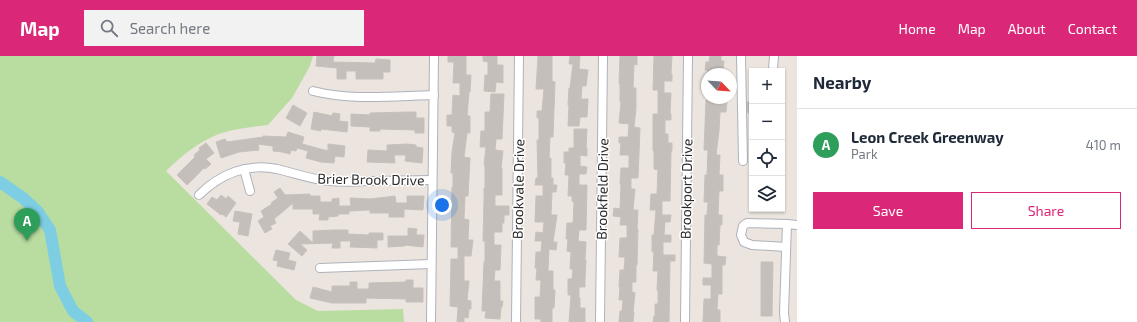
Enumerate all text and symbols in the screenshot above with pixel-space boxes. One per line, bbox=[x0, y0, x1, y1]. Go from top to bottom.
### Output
search box bbox=[84, 10, 364, 46]
text: Map bbox=[20, 17, 60, 40]
icon: search bbox=[98, 17, 120, 39]
text: Search here bbox=[130, 19, 210, 37]
text: Home bbox=[899, 20, 936, 37]
text: Map bbox=[958, 20, 986, 37]
text: About bbox=[1008, 20, 1046, 37]
text: Contact bbox=[1068, 20, 1117, 37]
north arrow bbox=[701, 68, 737, 104]
map controls bbox=[749, 68, 785, 212]
button: + bbox=[749, 68, 785, 104]
text: Nearby bbox=[813, 72, 871, 92]
button: − bbox=[749, 104, 785, 140]
text: Leon Creek Greenway bbox=[851, 128, 1004, 146]
text: A bbox=[822, 137, 830, 153]
text: 410 m bbox=[1086, 137, 1121, 153]
street label: Brookfield Drive bbox=[593, 138, 611, 240]
street label: Brookvale Drive bbox=[509, 139, 527, 239]
street label: Brookport Drive bbox=[677, 139, 695, 239]
button: locate bbox=[749, 140, 785, 176]
text: Park bbox=[851, 146, 878, 162]
street label: Brier Brook Drive bbox=[317, 170, 425, 188]
button: layers bbox=[749, 176, 785, 212]
button: Save bbox=[813, 192, 963, 229]
button: Share bbox=[971, 192, 1121, 229]
your location bbox=[432, 195, 452, 215]
pin: A bbox=[14, 208, 40, 241]

